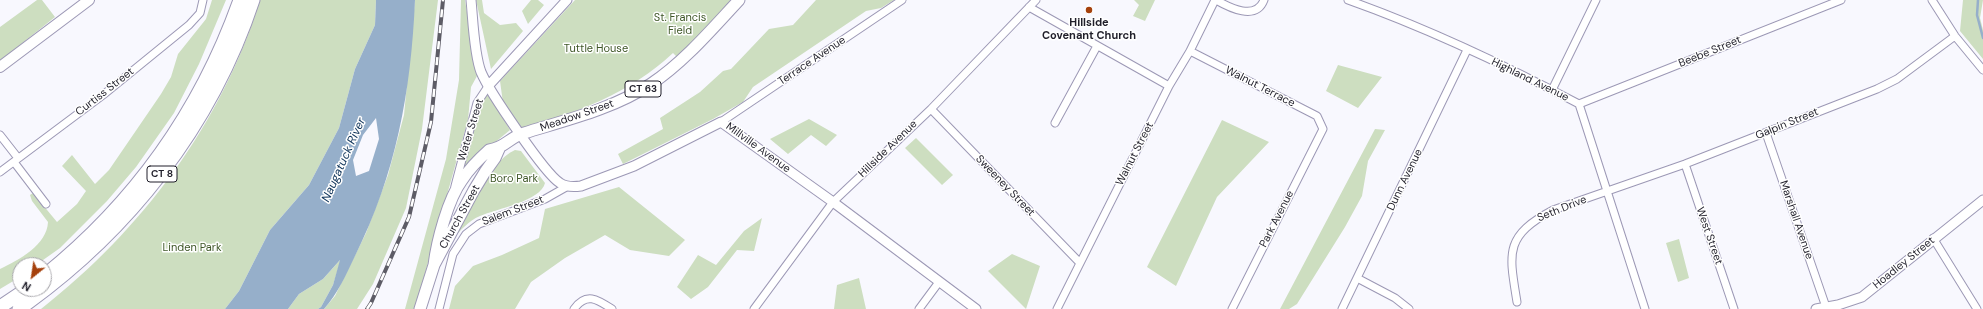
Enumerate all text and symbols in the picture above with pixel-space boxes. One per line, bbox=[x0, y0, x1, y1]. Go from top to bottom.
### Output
marker: Hillside Covenant Church bbox=[1084, 5, 1094, 15]
park label: St. Francis Field bbox=[654, 11, 706, 37]
place label: Hillside Covenant Church bbox=[1042, 16, 1136, 42]
street label: Beebe Street bbox=[1677, 33, 1743, 71]
street label: Terrace Avenue bbox=[776, 34, 848, 88]
park label: Tuttle House bbox=[564, 42, 628, 56]
street label: Highland Avenue bbox=[1489, 56, 1571, 104]
street label: Walnut Terrace bbox=[1223, 64, 1297, 110]
street label: Curtiss Street bbox=[73, 65, 137, 119]
road number: CT 63 bbox=[625, 81, 661, 97]
street label: Water Street bbox=[455, 97, 487, 163]
street label: Meadow Street bbox=[538, 97, 616, 135]
street label: Galpin Street bbox=[1754, 105, 1820, 143]
water label: Naugatuck River bbox=[319, 116, 369, 204]
street label: Hillside Avenue bbox=[856, 118, 920, 180]
street label: Millville Avenue bbox=[723, 120, 793, 176]
street label: Walnut Street bbox=[1113, 120, 1157, 188]
street label: Dunn Avenue bbox=[1384, 147, 1426, 213]
street label: Sweeney Street bbox=[973, 153, 1037, 219]
road number: CT 8 bbox=[147, 166, 177, 182]
park label: Boro Park bbox=[490, 172, 538, 186]
street label: Marshall Avenue bbox=[1776, 179, 1816, 261]
street label: Church Street bbox=[437, 183, 483, 251]
street label: Park Avenue bbox=[1257, 188, 1297, 250]
street label: Salem Street bbox=[480, 193, 546, 229]
street label: Seth Drive bbox=[1535, 193, 1589, 225]
street label: West Street bbox=[1693, 205, 1725, 267]
street label: Hoadley Street bbox=[1870, 234, 1938, 292]
park label: Linden Park bbox=[163, 241, 221, 255]
north arrow bbox=[12, 257, 52, 297]
text: N bbox=[20, 278, 33, 295]

